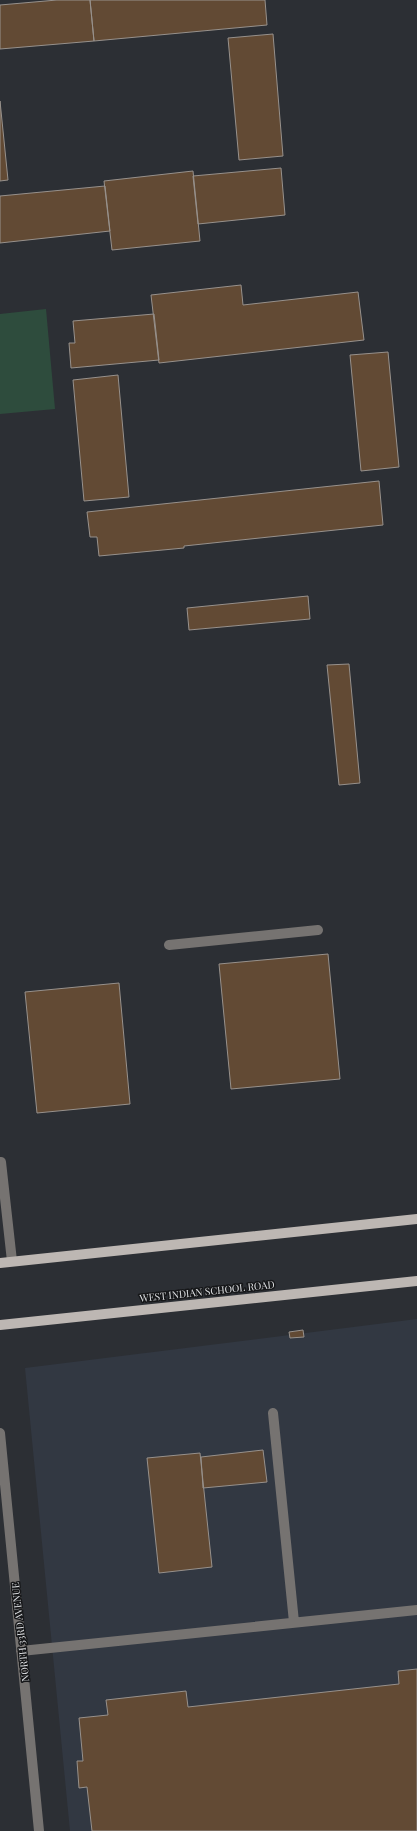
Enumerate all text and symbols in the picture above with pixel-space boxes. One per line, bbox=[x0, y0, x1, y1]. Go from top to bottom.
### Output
street label: WEST INDIAN SCHOOL ROAD bbox=[138, 1277, 275, 1305]
street label: NORTH 33RD AVENUE bbox=[8, 1582, 32, 1682]

